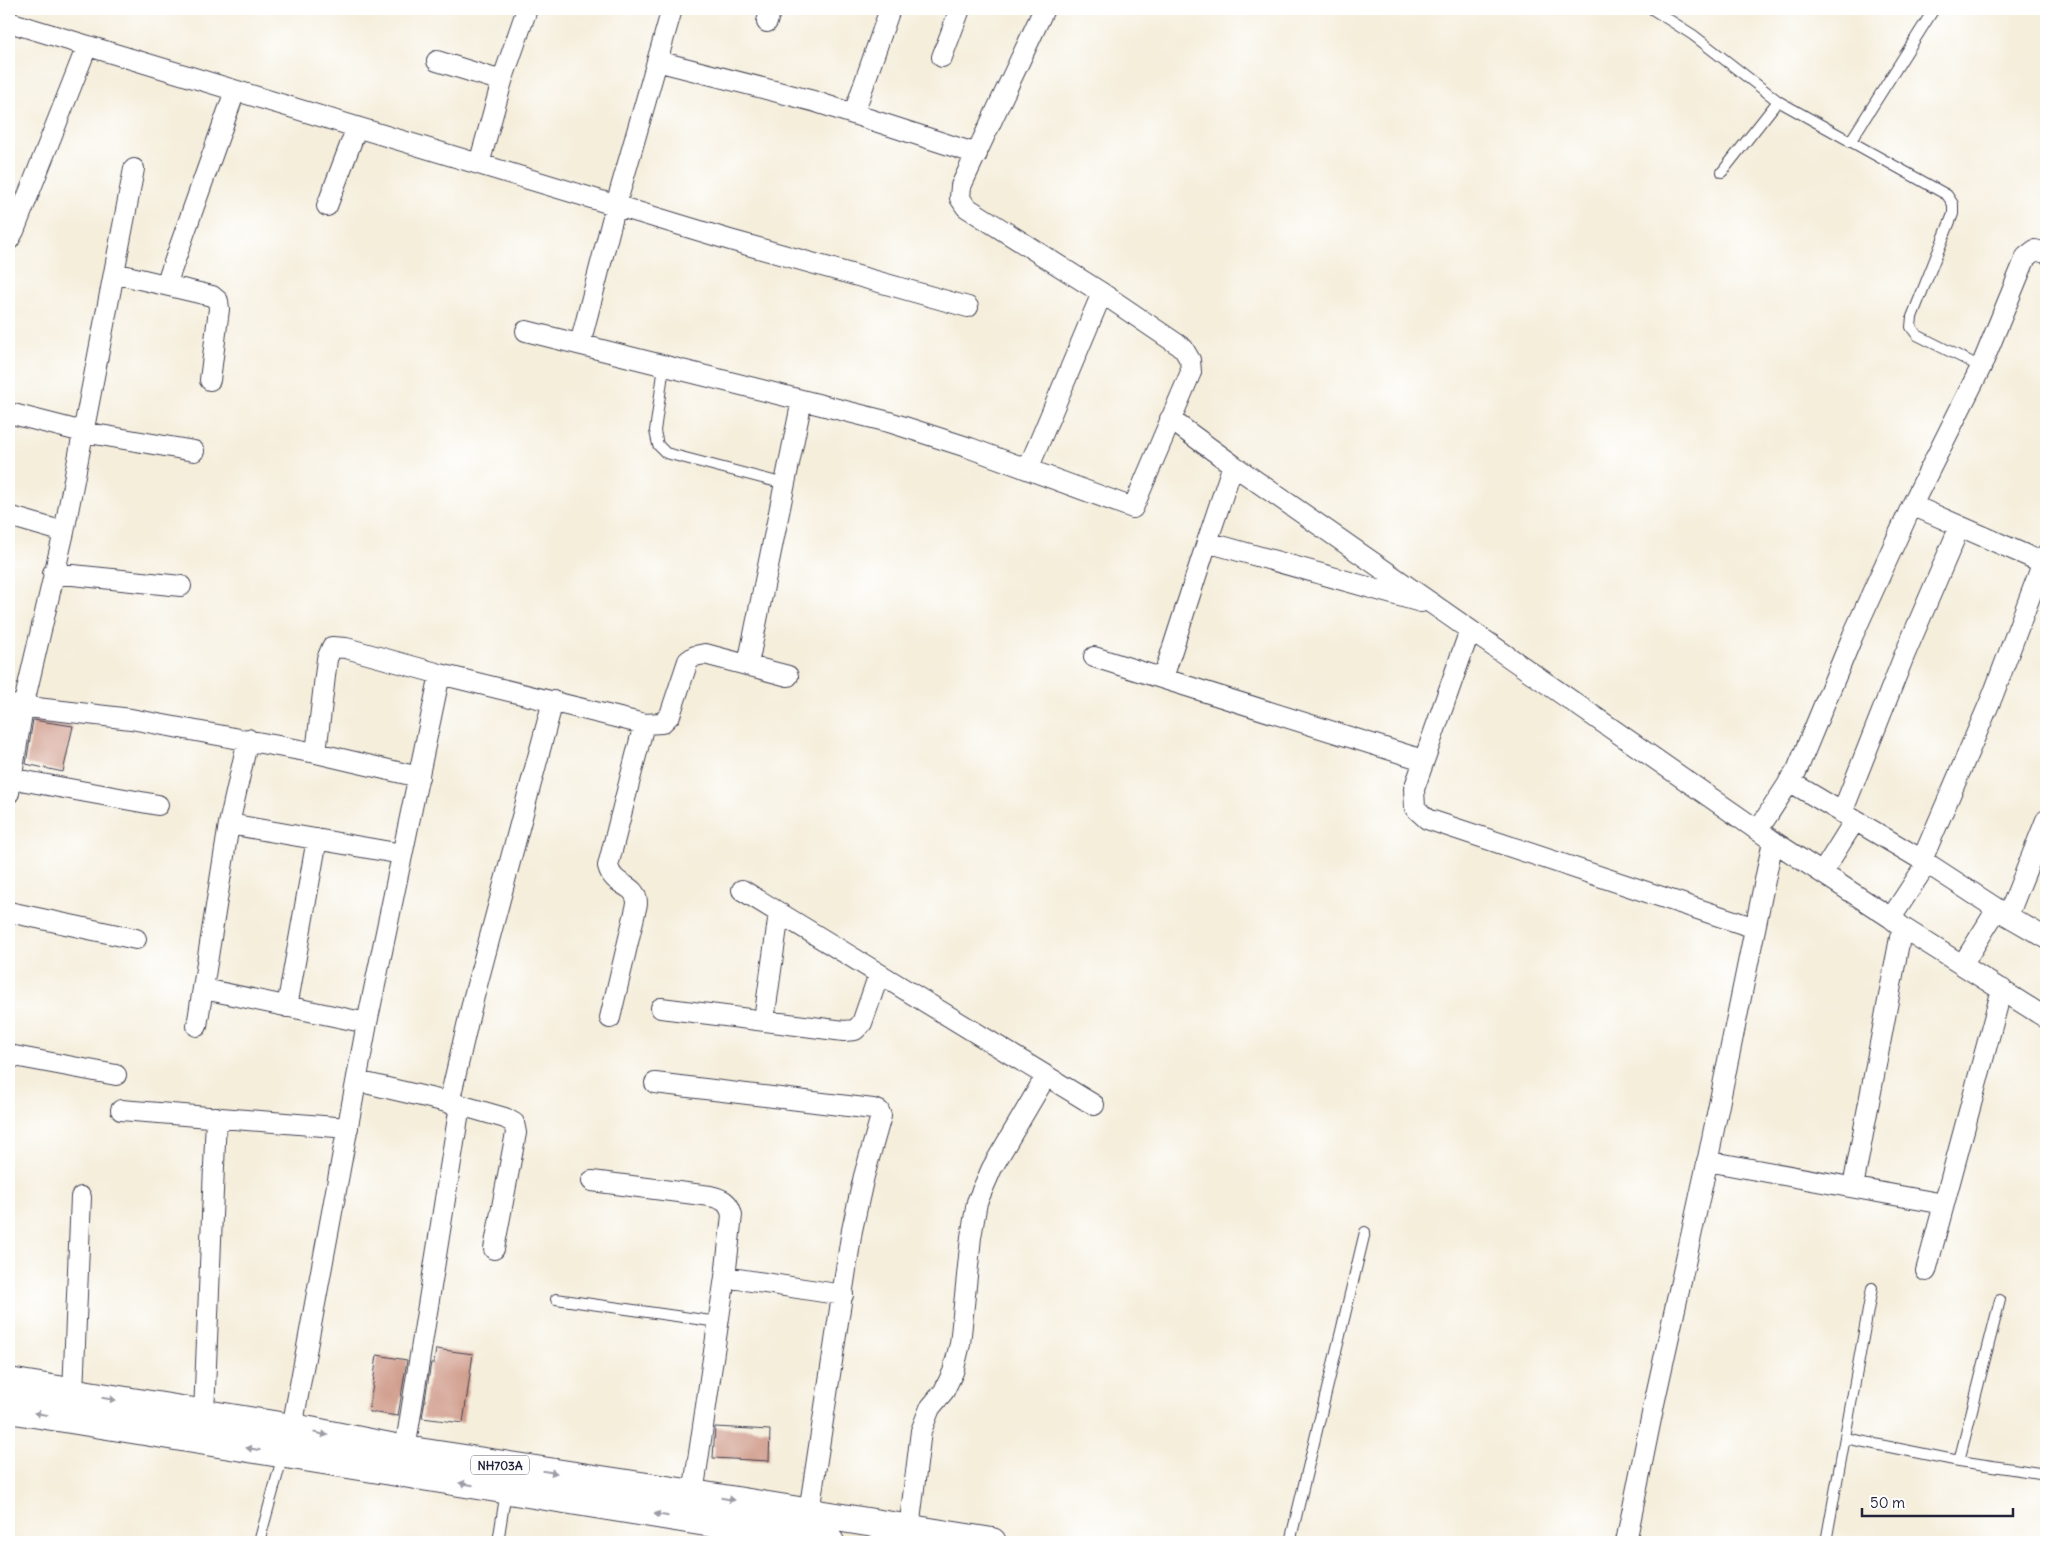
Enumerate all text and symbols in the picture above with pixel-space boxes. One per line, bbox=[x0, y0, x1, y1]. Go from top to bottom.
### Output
one-way arrow bbox=[101, 1395, 117, 1403]
one-way arrow bbox=[33, 1410, 49, 1418]
one-way arrow bbox=[313, 1430, 329, 1438]
one-way arrow bbox=[245, 1445, 261, 1453]
road number: NH703A bbox=[471, 1456, 529, 1474]
one-way arrow bbox=[542, 1468, 558, 1476]
one-way arrow bbox=[457, 1479, 473, 1487]
scale bar bbox=[1862, 1486, 2014, 1518]
text: 50 m bbox=[1870, 1493, 1905, 1512]
one-way arrow bbox=[720, 1496, 736, 1504]
one-way arrow bbox=[652, 1511, 668, 1519]

